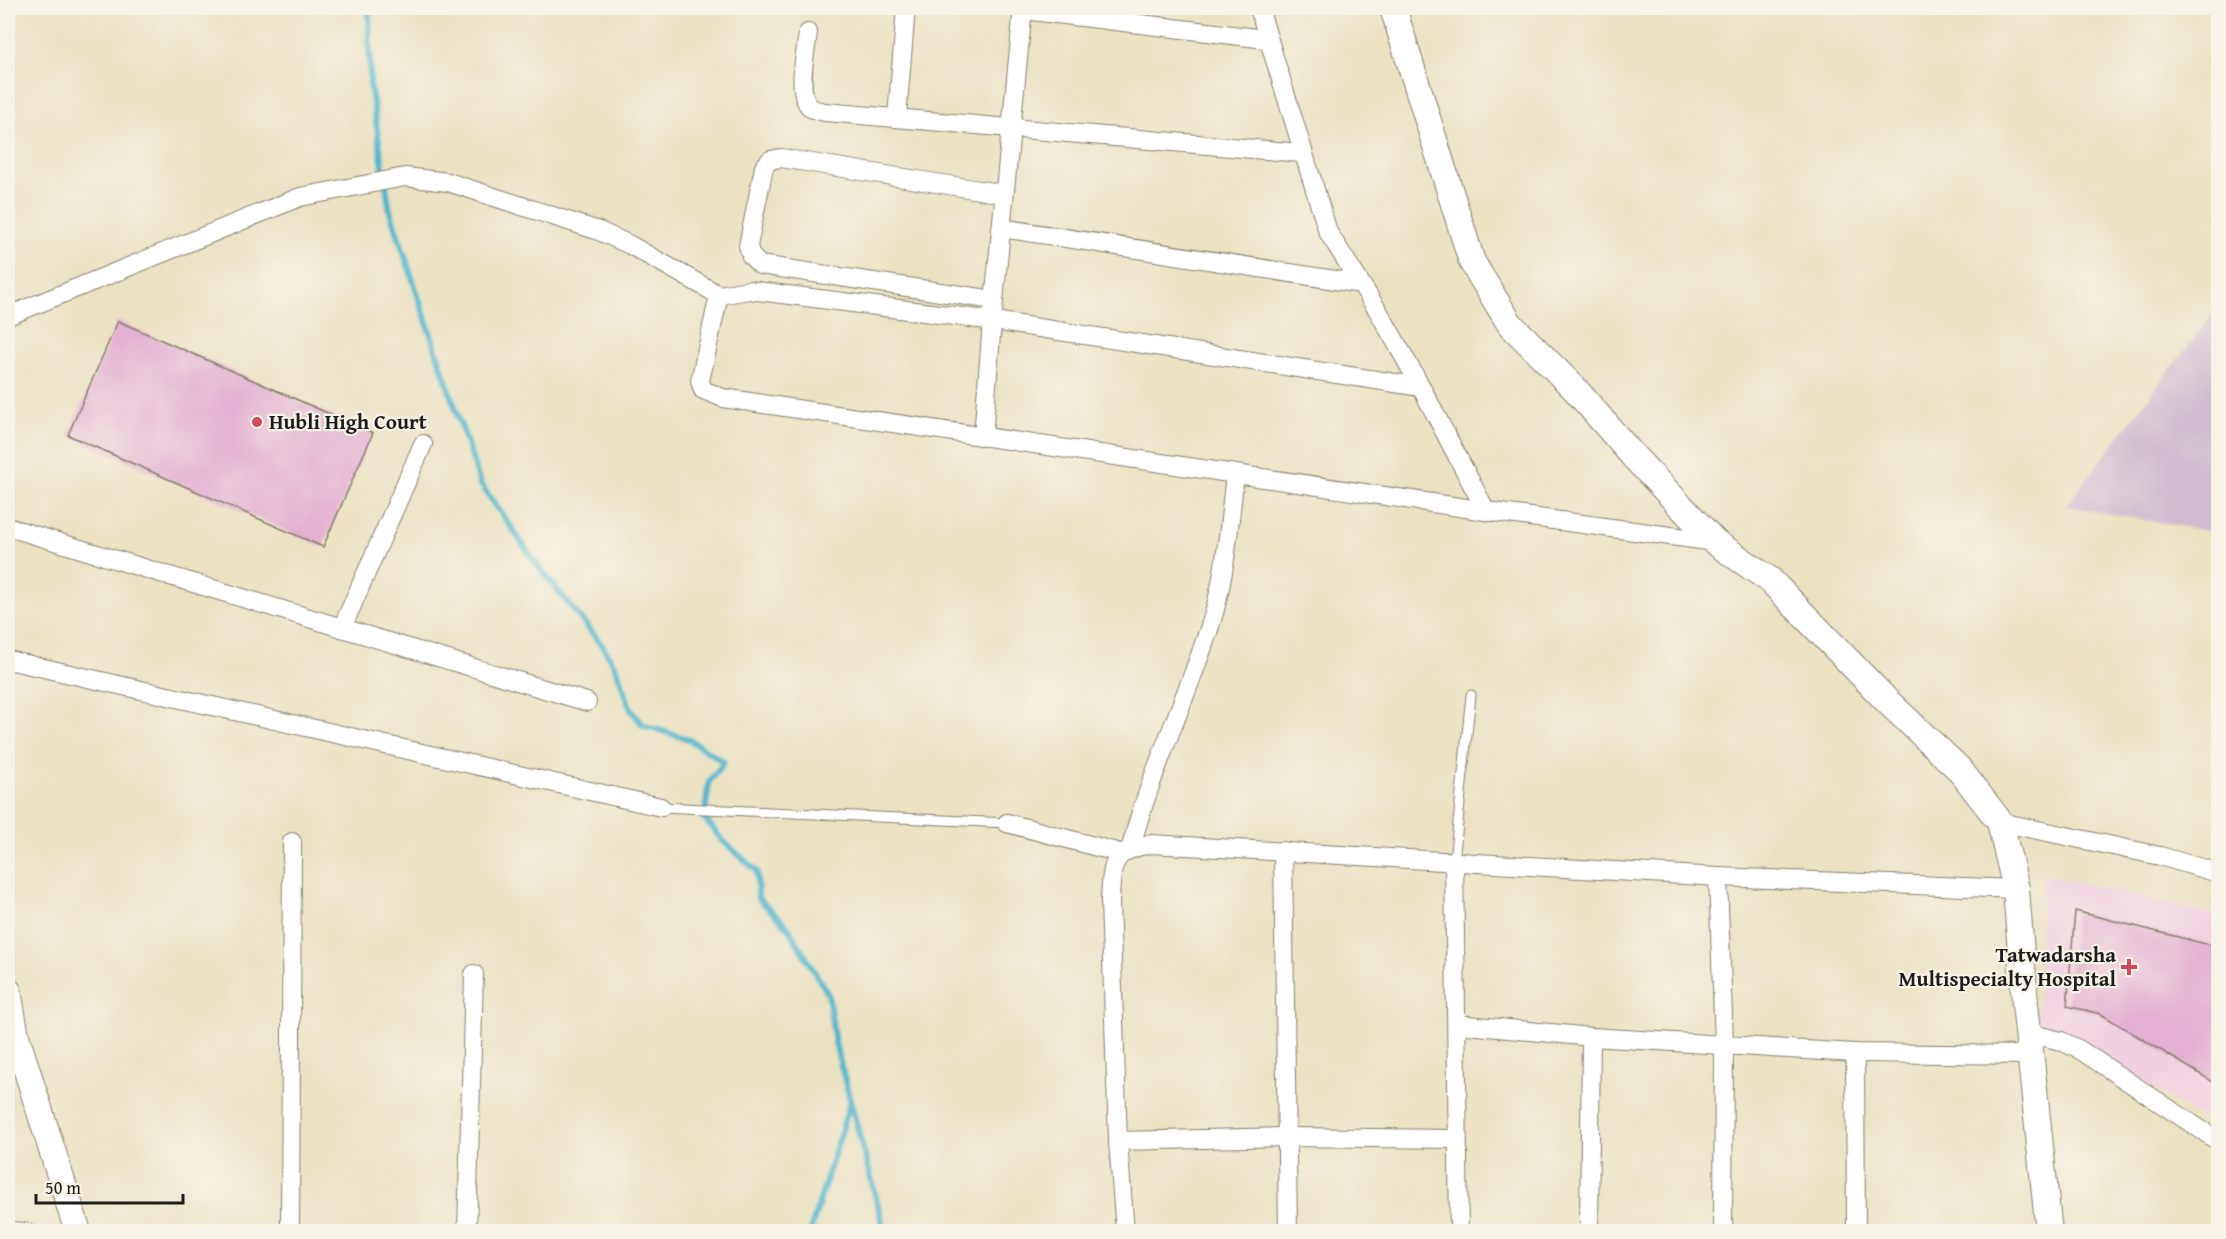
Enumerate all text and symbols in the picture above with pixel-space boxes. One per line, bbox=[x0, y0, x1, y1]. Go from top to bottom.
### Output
place label: Hubli High Court bbox=[269, 406, 427, 437]
marker: Hubli High Court bbox=[250, 415, 264, 429]
place label: Tatwadarsha Multispecialty Hospital bbox=[1898, 939, 2116, 994]
marker: Tatwadarsha Multispecialty Hospital bbox=[2120, 958, 2138, 976]
scale bar bbox=[36, 1167, 183, 1205]
text: 50 m bbox=[45, 1174, 81, 1201]

